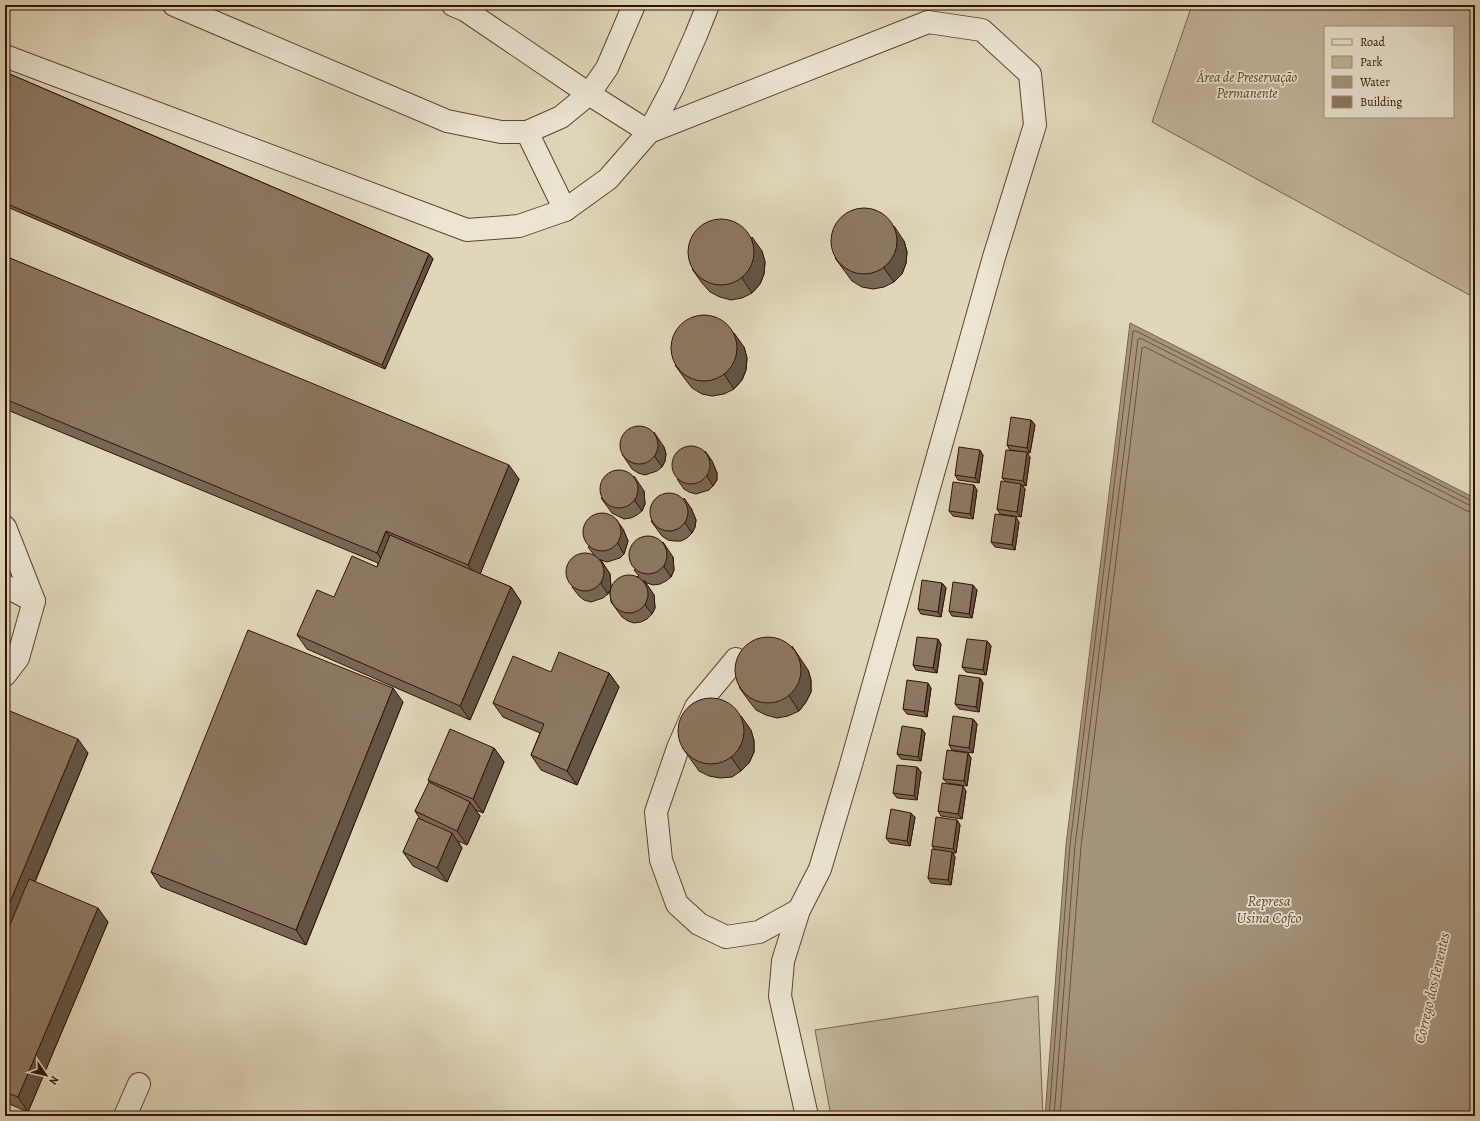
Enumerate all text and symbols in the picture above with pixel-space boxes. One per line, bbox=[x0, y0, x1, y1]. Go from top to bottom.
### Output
legend bbox=[1324, 26, 1454, 118]
text: Road bbox=[1360, 34, 1386, 50]
text: Park bbox=[1360, 54, 1383, 70]
park label: Área de Preservação Permanente bbox=[1196, 68, 1298, 103]
text: Water bbox=[1359, 74, 1390, 90]
text: Building bbox=[1360, 94, 1402, 110]
water label: Represa Usina Cofco bbox=[1236, 891, 1302, 928]
water label: Córrego dos Tenentes bbox=[1409, 930, 1455, 1046]
north arrow bbox=[26, 1055, 66, 1095]
text: N bbox=[45, 1073, 62, 1088]

